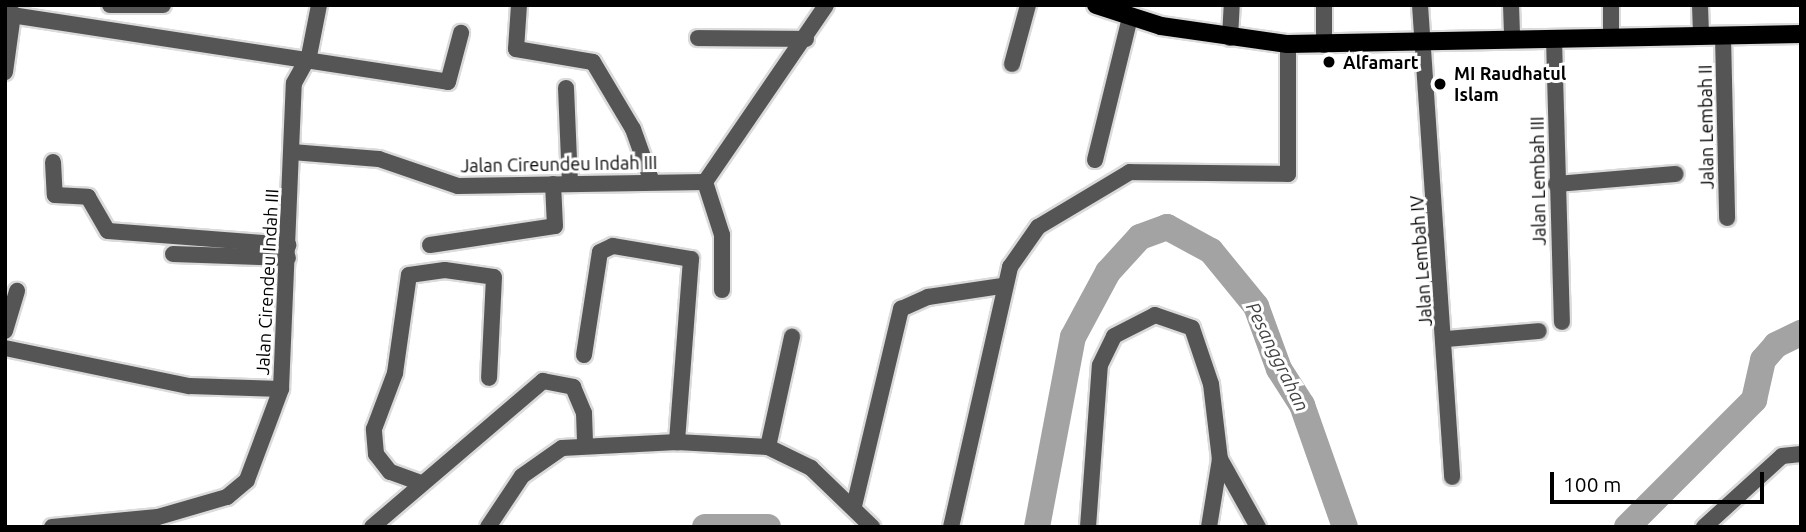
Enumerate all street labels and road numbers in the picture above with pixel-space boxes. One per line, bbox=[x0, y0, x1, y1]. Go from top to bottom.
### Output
street label: Jalan Lembah II bbox=[1694, 65, 1718, 189]
street label: Jalan Lembah III bbox=[1526, 116, 1550, 246]
street label: Jalan Cireundeu Indah III bbox=[460, 151, 658, 177]
street label: Jalan Cirendeu Indah III bbox=[251, 188, 283, 376]
street label: Jalan Lembah IV bbox=[1406, 195, 1436, 327]

